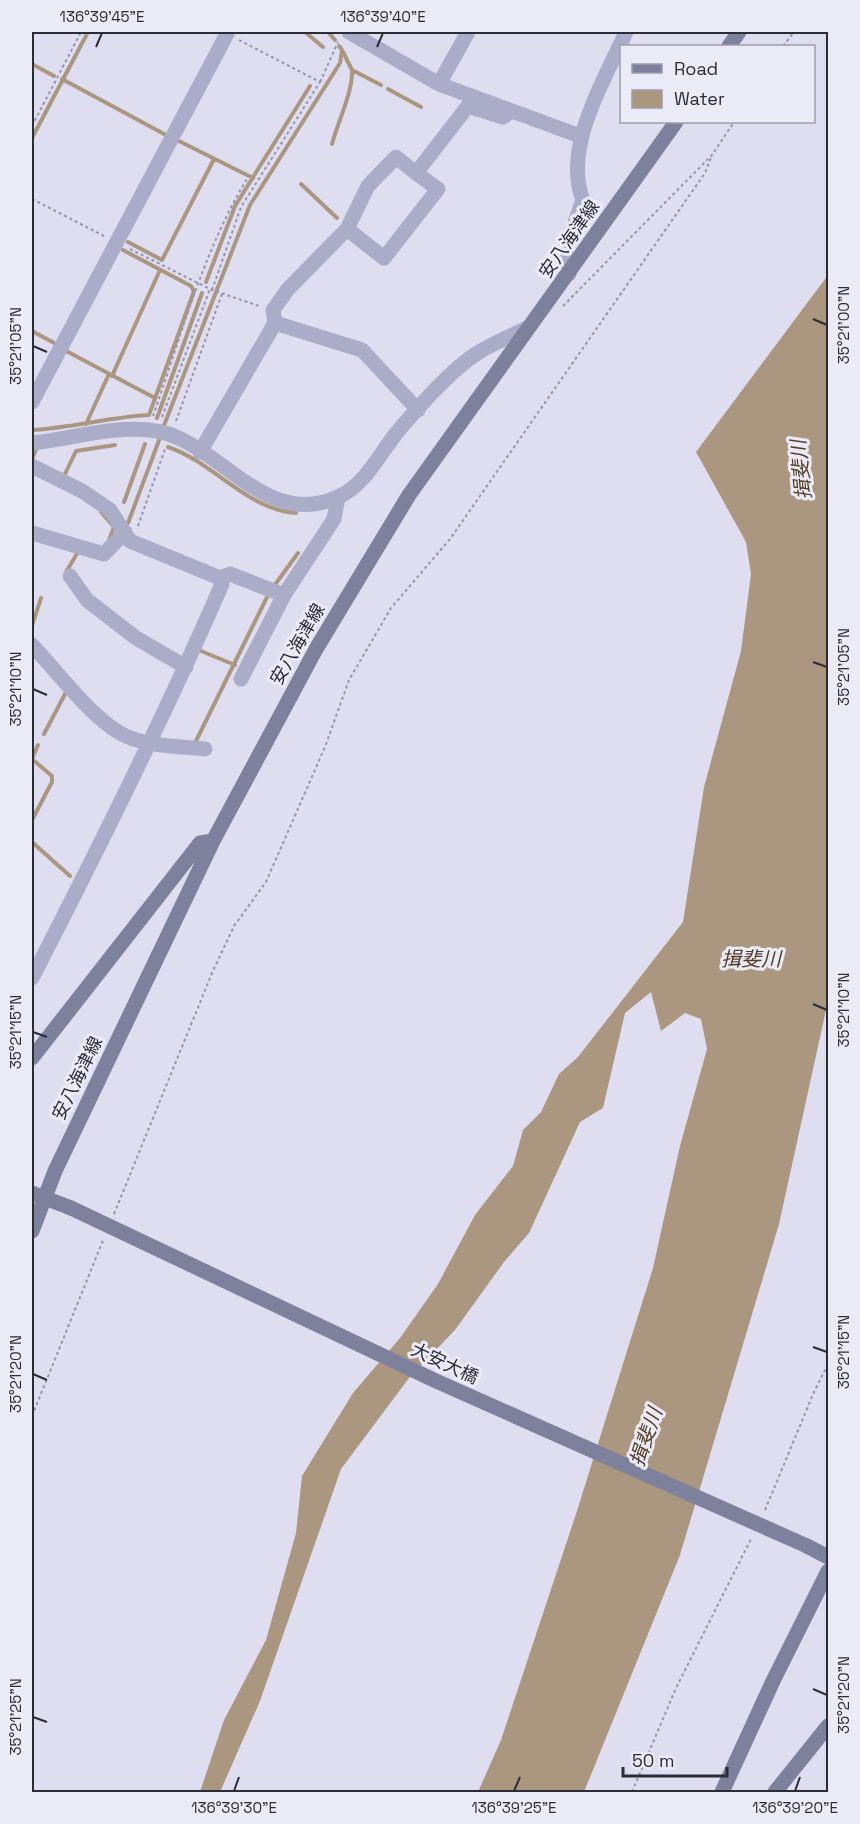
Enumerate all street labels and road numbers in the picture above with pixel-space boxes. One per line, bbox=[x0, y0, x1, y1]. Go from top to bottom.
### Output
street label: 安八海津線 bbox=[534, 196, 604, 282]
street label: 安八海津線 bbox=[265, 599, 329, 689]
street label: 安八海津線 bbox=[47, 1033, 107, 1123]
street label: 大安大橋 bbox=[408, 1337, 482, 1389]

